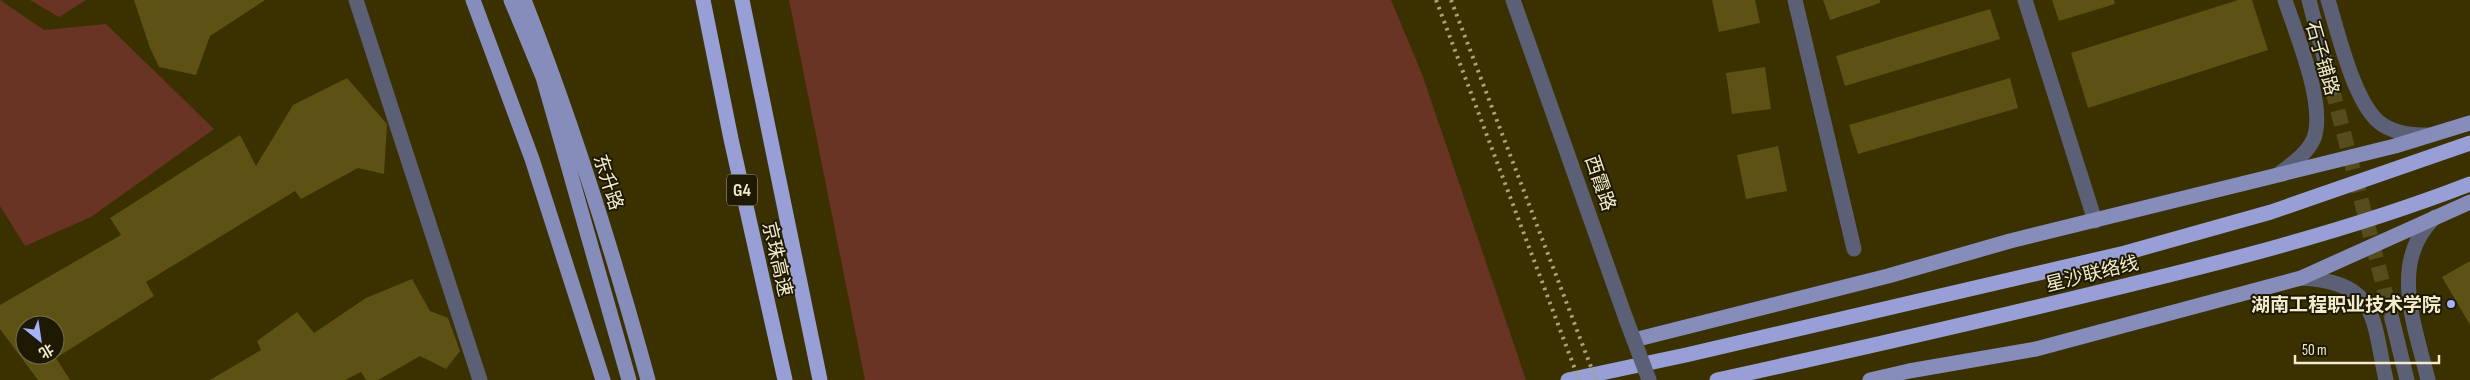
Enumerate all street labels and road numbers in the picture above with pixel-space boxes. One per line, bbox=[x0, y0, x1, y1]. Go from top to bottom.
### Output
street label: 石子铺路 bbox=[2300, 19, 2343, 98]
street label: 东升路 bbox=[588, 152, 627, 213]
street label: 西霞路 bbox=[1579, 153, 1620, 214]
road number: G4 bbox=[727, 174, 757, 206]
street label: 京珠高速 bbox=[757, 220, 796, 299]
street label: 星沙联络线 bbox=[2043, 252, 2141, 297]

